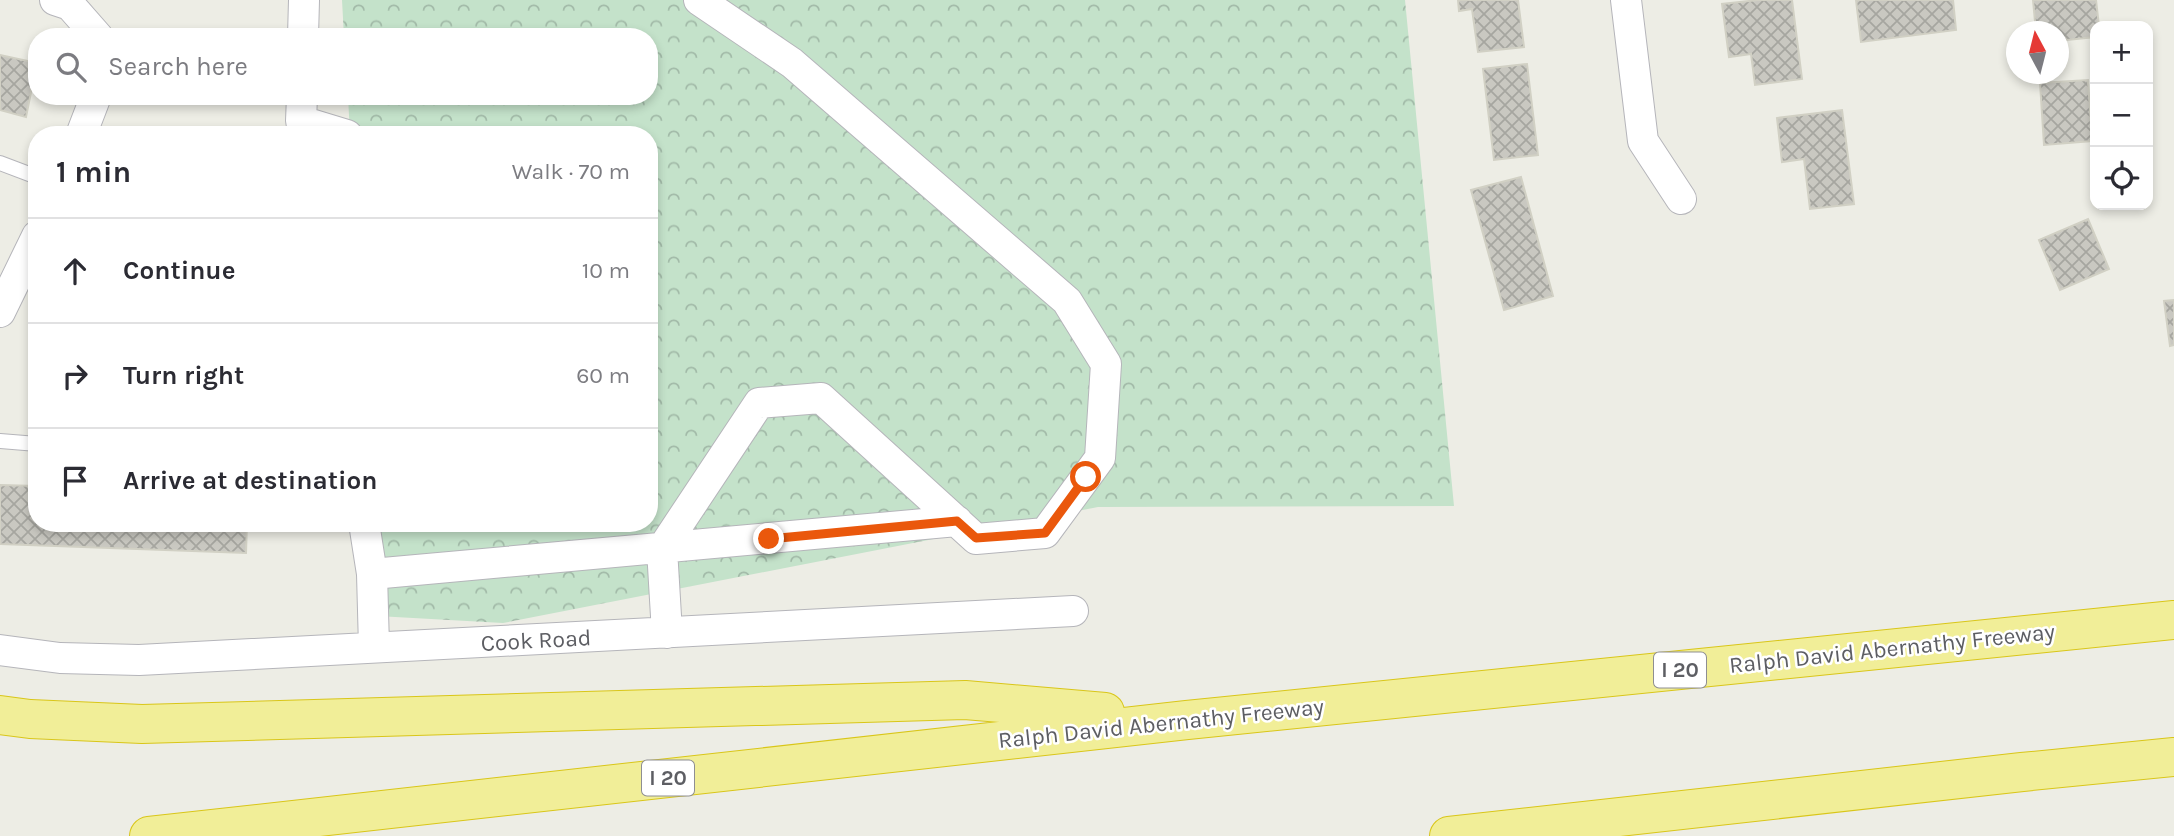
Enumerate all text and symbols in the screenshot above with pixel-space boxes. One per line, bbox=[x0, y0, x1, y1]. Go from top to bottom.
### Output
north arrow bbox=[2006, 21, 2069, 84]
map controls bbox=[2090, 21, 2153, 210]
button: + bbox=[2090, 21, 2153, 84]
search box bbox=[28, 28, 658, 105]
icon: search bbox=[52, 48, 90, 86]
text: Search here bbox=[108, 51, 248, 82]
button: − bbox=[2090, 84, 2153, 147]
button: locate bbox=[2090, 147, 2153, 210]
text: 1 min bbox=[56, 154, 131, 190]
text: Walk · 70 m bbox=[512, 158, 630, 185]
icon: ahead bbox=[56, 252, 94, 290]
text: Continue bbox=[123, 255, 235, 286]
text: 10 m bbox=[582, 257, 630, 284]
icon: right bbox=[56, 357, 94, 395]
text: Turn right bbox=[123, 360, 244, 391]
text: 60 m bbox=[576, 362, 630, 389]
route start bbox=[1070, 461, 1101, 492]
icon: arrive bbox=[56, 462, 94, 500]
text: Arrive at destination bbox=[123, 465, 377, 496]
route end bbox=[753, 523, 784, 554]
street label: Ralph David Abernathy Freeway bbox=[1728, 618, 2057, 679]
street label: Cook Road bbox=[480, 624, 592, 657]
road number: I 20 bbox=[1654, 652, 1706, 688]
street label: Ralph David Abernathy Freeway bbox=[997, 693, 1326, 754]
road number: I 20 bbox=[642, 760, 694, 796]

